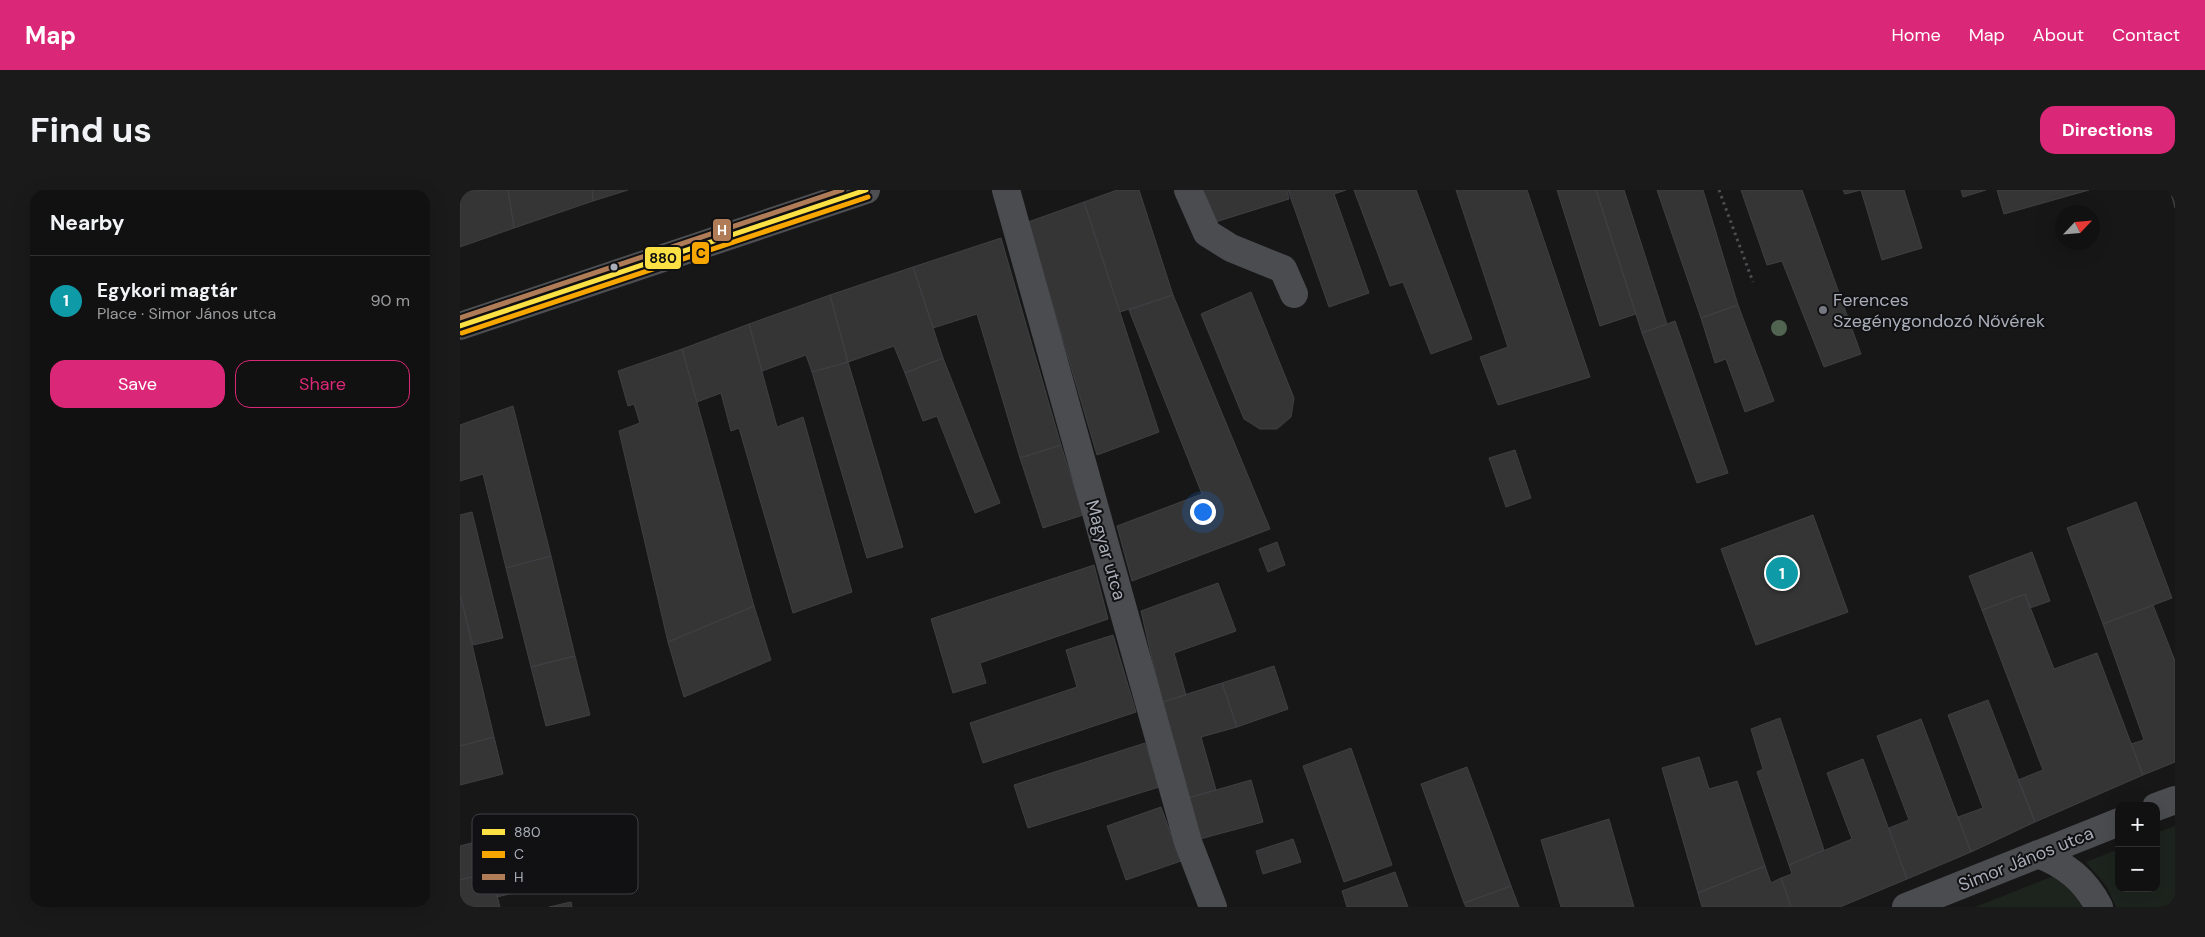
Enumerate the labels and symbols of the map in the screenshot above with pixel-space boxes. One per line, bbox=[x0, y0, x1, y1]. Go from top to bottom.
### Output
north arrow bbox=[2055, 205, 2100, 250]
line badge: H bbox=[712, 218, 732, 242]
text: H bbox=[717, 221, 727, 239]
line badge: C bbox=[691, 241, 710, 265]
text: C bbox=[696, 244, 706, 262]
line badge: 880 bbox=[644, 246, 682, 270]
text: 880 bbox=[649, 249, 677, 267]
unlabelled marker bbox=[609, 262, 619, 272]
place label: Ferences Szegénygondozó Nővérek bbox=[1833, 288, 2045, 333]
marker: Ferences Szegénygondozó Nővérek bbox=[1817, 304, 1829, 316]
street label: Magyar utca bbox=[1080, 497, 1132, 603]
your location bbox=[1190, 499, 1216, 525]
pin: 1 bbox=[1766, 554, 1798, 592]
legend bbox=[472, 814, 638, 894]
street label: Simor János utca bbox=[1955, 821, 2097, 897]
text: 880 bbox=[514, 823, 541, 841]
text: C bbox=[514, 845, 524, 863]
text: H bbox=[514, 868, 524, 886]

